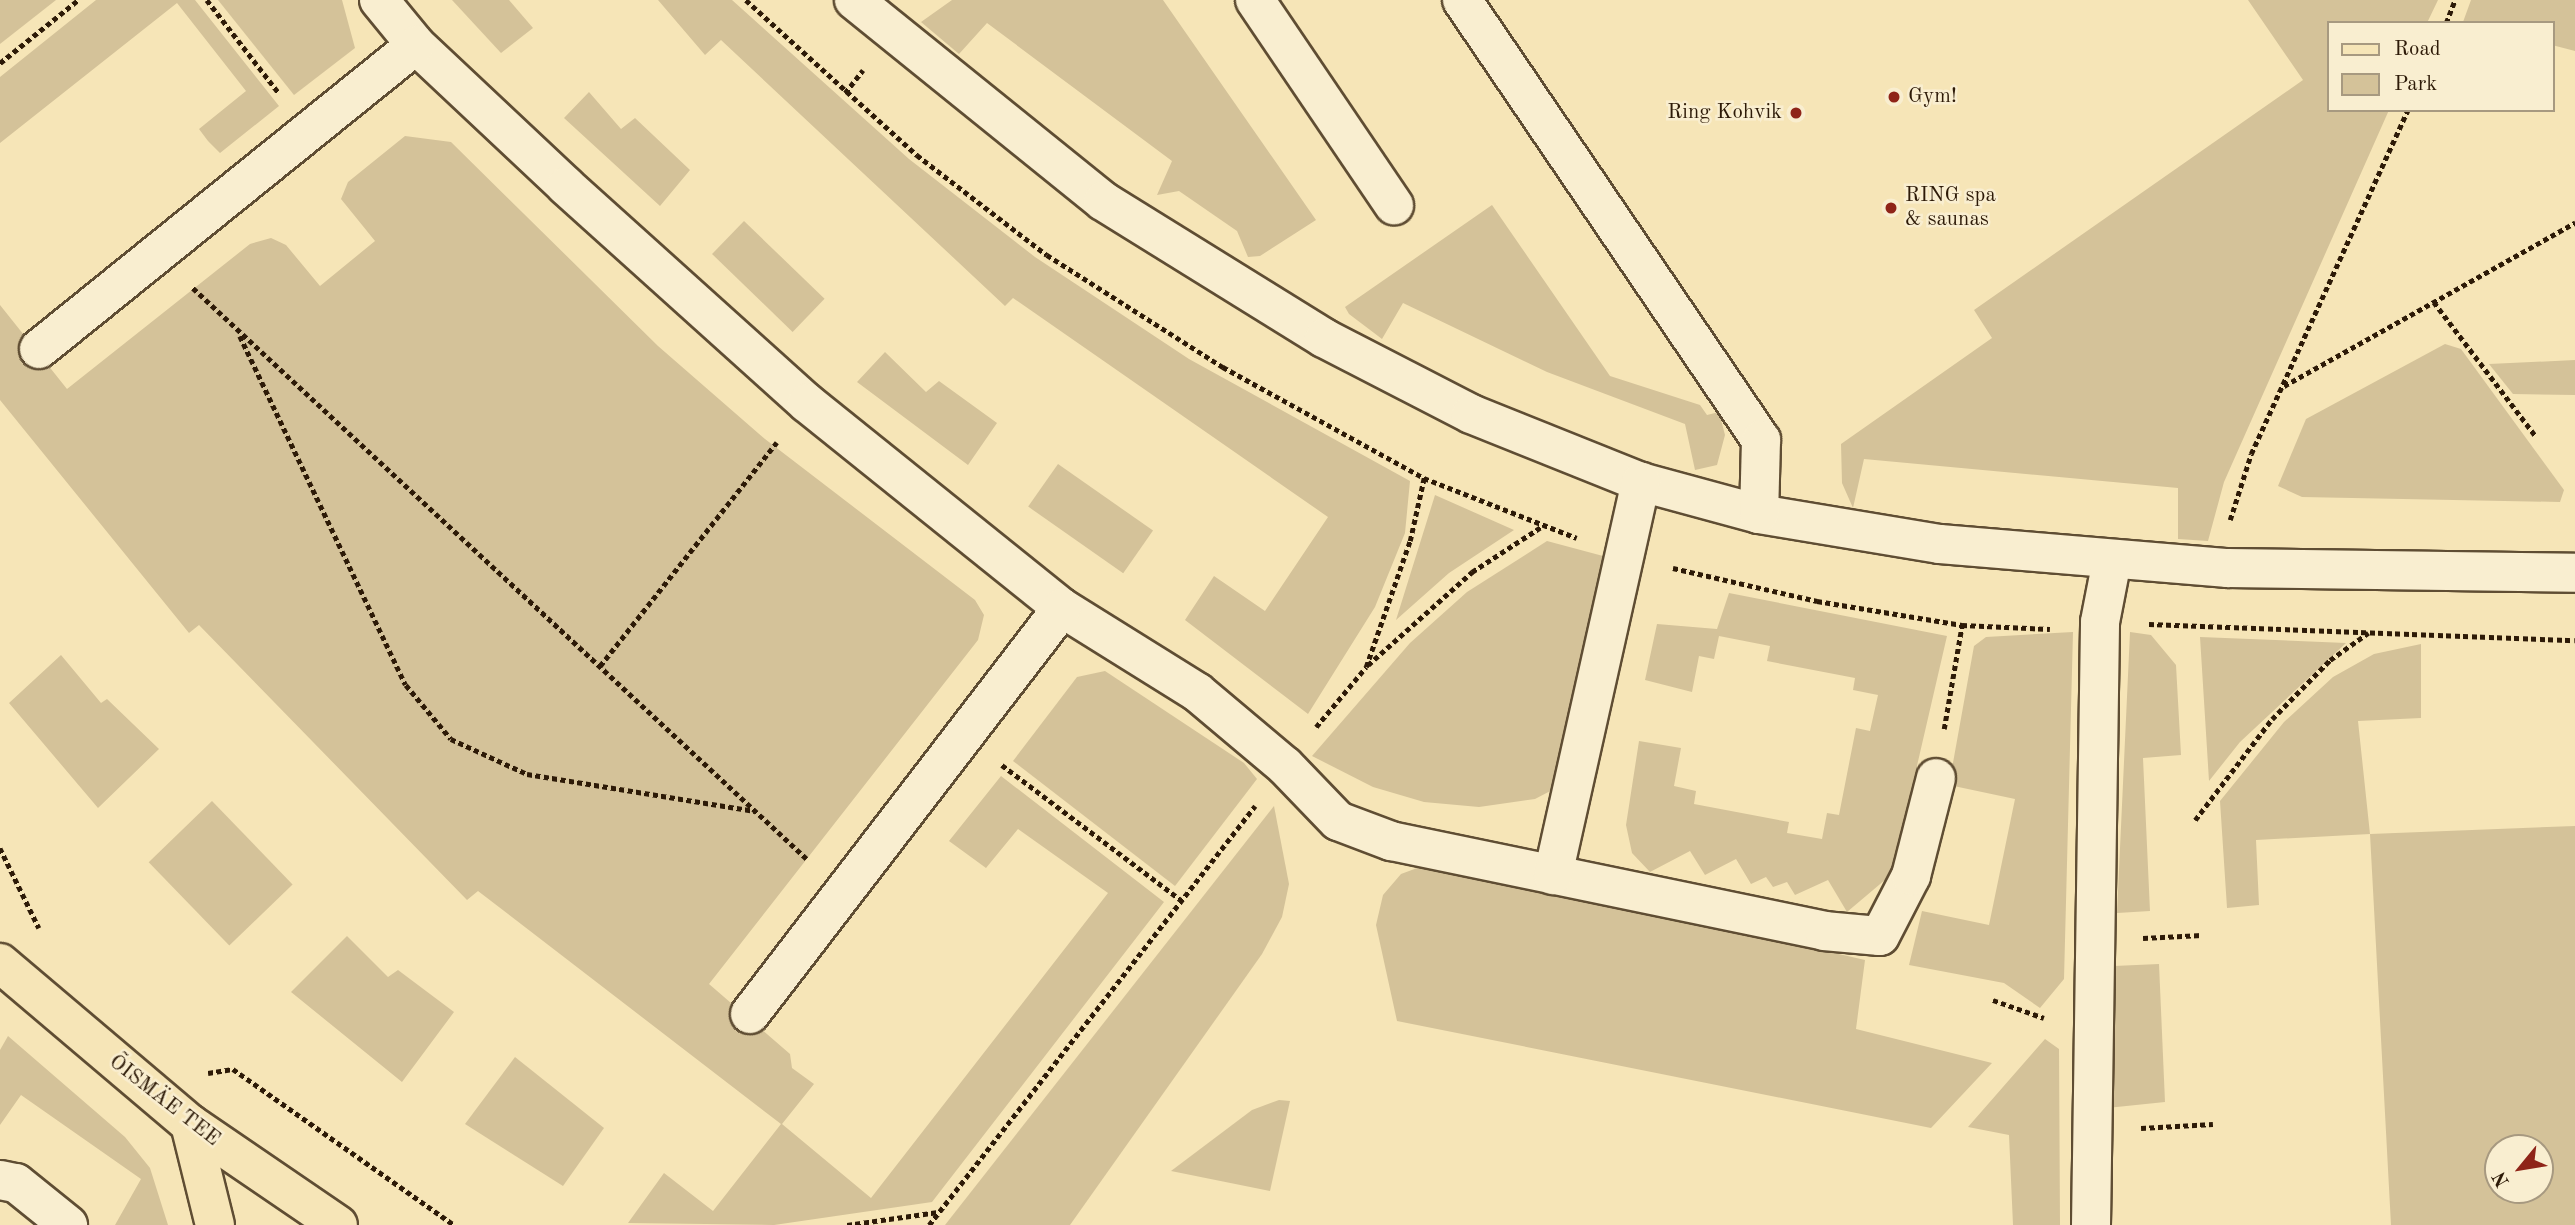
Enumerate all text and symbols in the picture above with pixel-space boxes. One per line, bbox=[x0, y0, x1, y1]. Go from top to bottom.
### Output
legend bbox=[2326, 21, 2554, 112]
text: Road bbox=[2394, 39, 2441, 60]
text: Park bbox=[2394, 74, 2437, 95]
place label: Gym! bbox=[1908, 84, 1957, 110]
marker: Gym! bbox=[1886, 89, 1902, 105]
place label: Ring Kohvik bbox=[1667, 100, 1782, 126]
marker: Ring Kohvik bbox=[1788, 105, 1804, 121]
place label: RING spa & saunas bbox=[1905, 183, 1996, 233]
marker: RING spa & saunas bbox=[1883, 200, 1899, 216]
street label: ÕISMÄE TEE bbox=[103, 1050, 225, 1152]
north arrow bbox=[2484, 1134, 2554, 1204]
text: N bbox=[2490, 1168, 2514, 1190]

